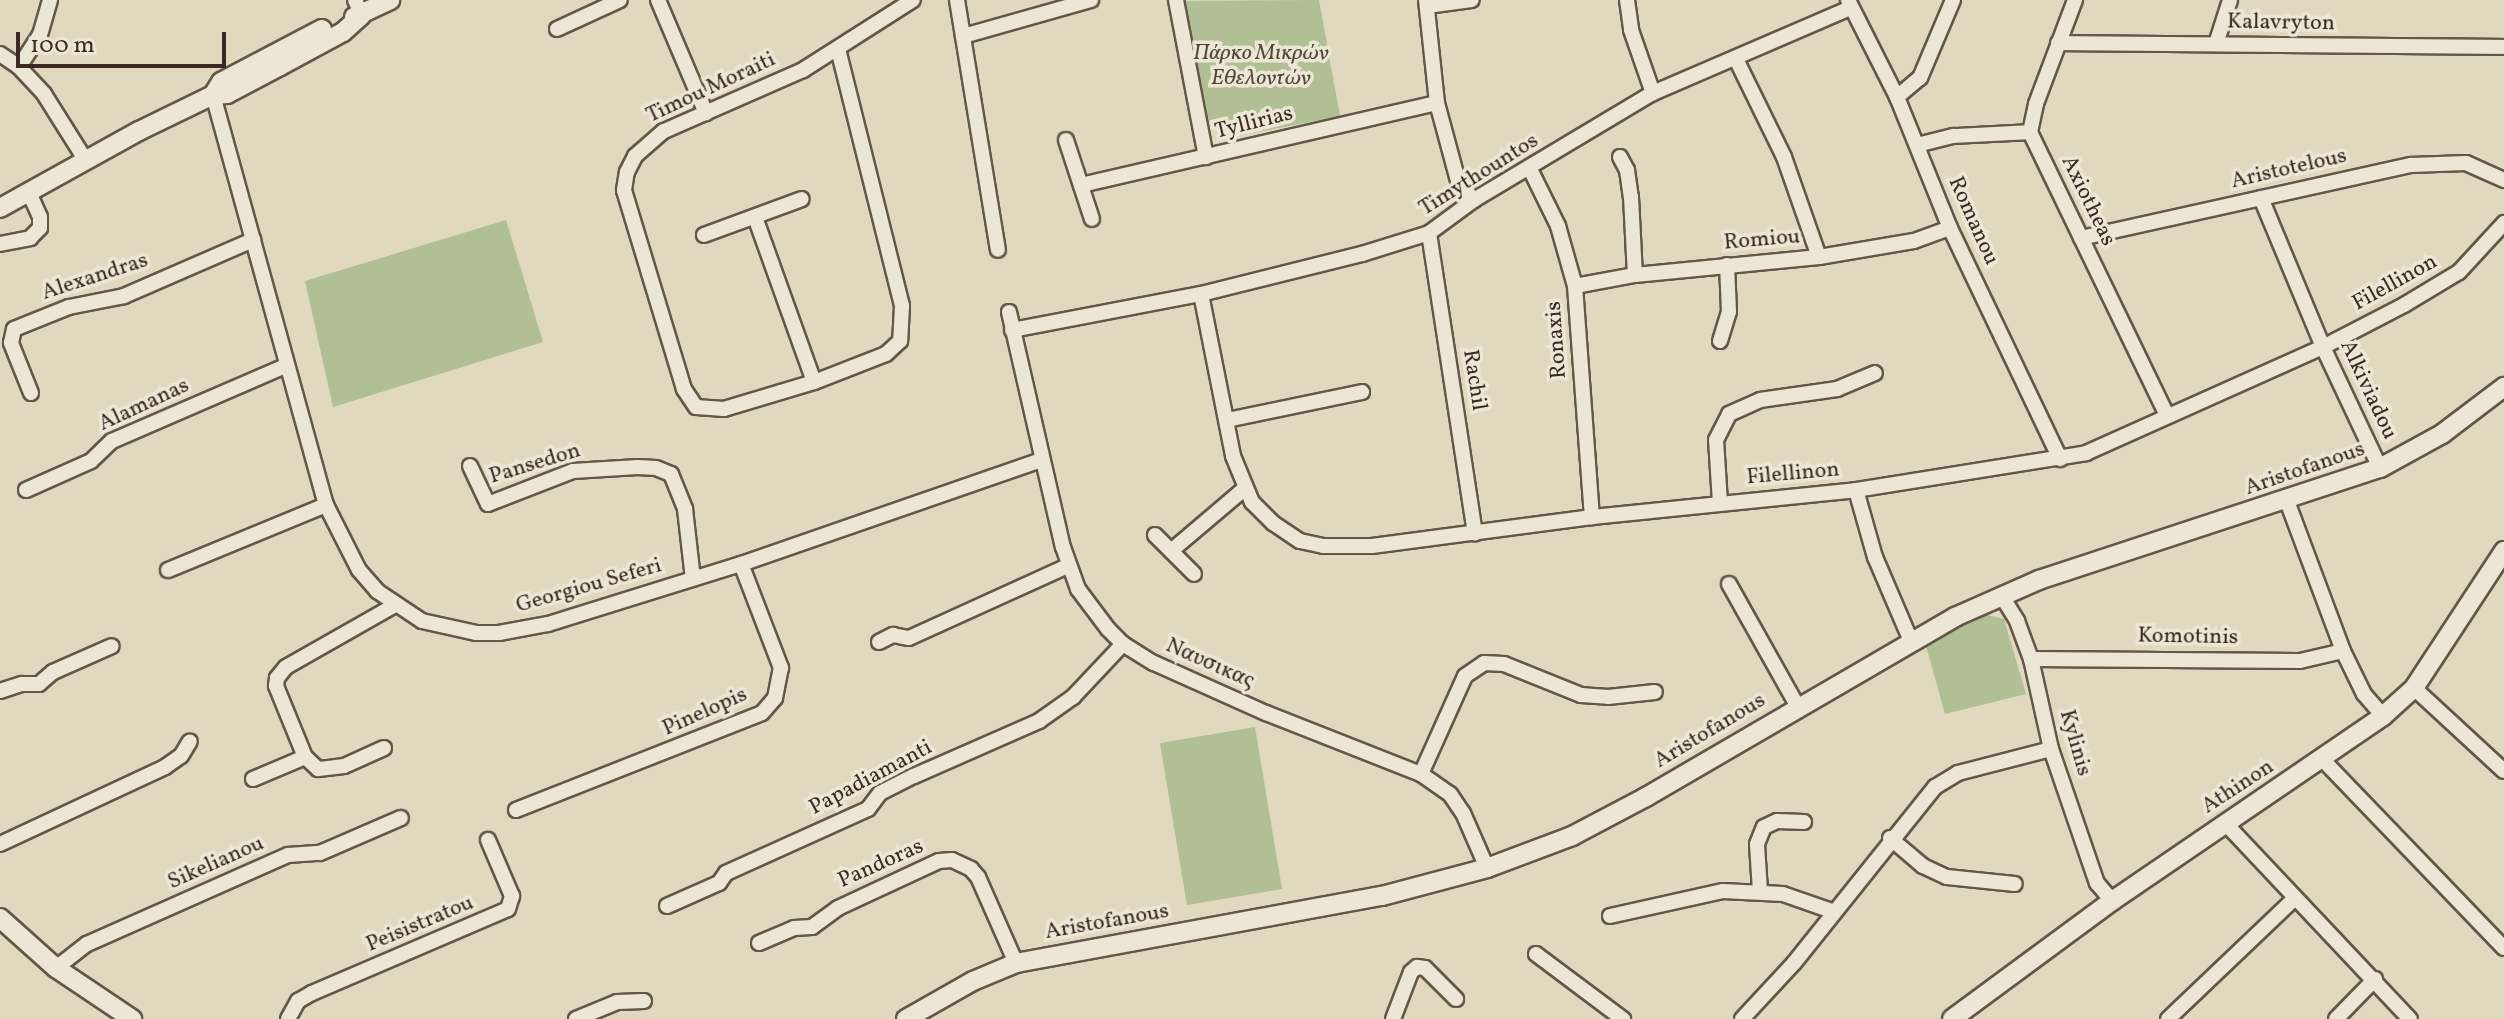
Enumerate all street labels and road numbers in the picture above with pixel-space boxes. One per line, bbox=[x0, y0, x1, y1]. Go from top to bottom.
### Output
street label: Kalavryton bbox=[2227, 9, 2335, 37]
street label: Timou Moraiti bbox=[642, 47, 780, 129]
street label: Tyllirias bbox=[1212, 101, 1296, 145]
street label: Timythountos bbox=[1415, 128, 1543, 222]
street label: Aristotelous bbox=[2229, 143, 2349, 195]
street label: Axiotheas bbox=[2055, 152, 2121, 250]
street label: Romanou bbox=[1942, 173, 2004, 269]
street label: Romiou bbox=[1723, 224, 1801, 256]
street label: Alexandras bbox=[39, 247, 151, 307]
street label: Filellinon bbox=[2348, 249, 2442, 317]
street label: Ronaxis bbox=[1541, 300, 1573, 380]
street label: Alkiviadou bbox=[2334, 336, 2402, 444]
street label: Rachil bbox=[1456, 348, 1492, 412]
street label: Alamanas bbox=[94, 373, 194, 437]
street label: Aristofanous bbox=[2242, 436, 2368, 502]
street label: Pansedon bbox=[486, 438, 584, 490]
street label: Filellinon bbox=[1745, 457, 1841, 491]
street label: Georgiou Seferi bbox=[513, 553, 665, 619]
street label: Komotinis bbox=[2138, 623, 2238, 651]
street label: Ναυσικας bbox=[1161, 633, 1259, 695]
street label: Pinelopis bbox=[659, 682, 751, 742]
street label: Aristofanous bbox=[1650, 687, 1770, 775]
street label: Kylinis bbox=[2053, 707, 2097, 779]
street label: Papadiamanti bbox=[805, 735, 937, 821]
street label: Athinon bbox=[2197, 754, 2279, 820]
street label: Sikelianou bbox=[164, 830, 268, 896]
street label: Pandoras bbox=[834, 834, 928, 894]
street label: Peisistratou bbox=[362, 890, 478, 958]
street label: Aristofanous bbox=[1043, 898, 1171, 946]

